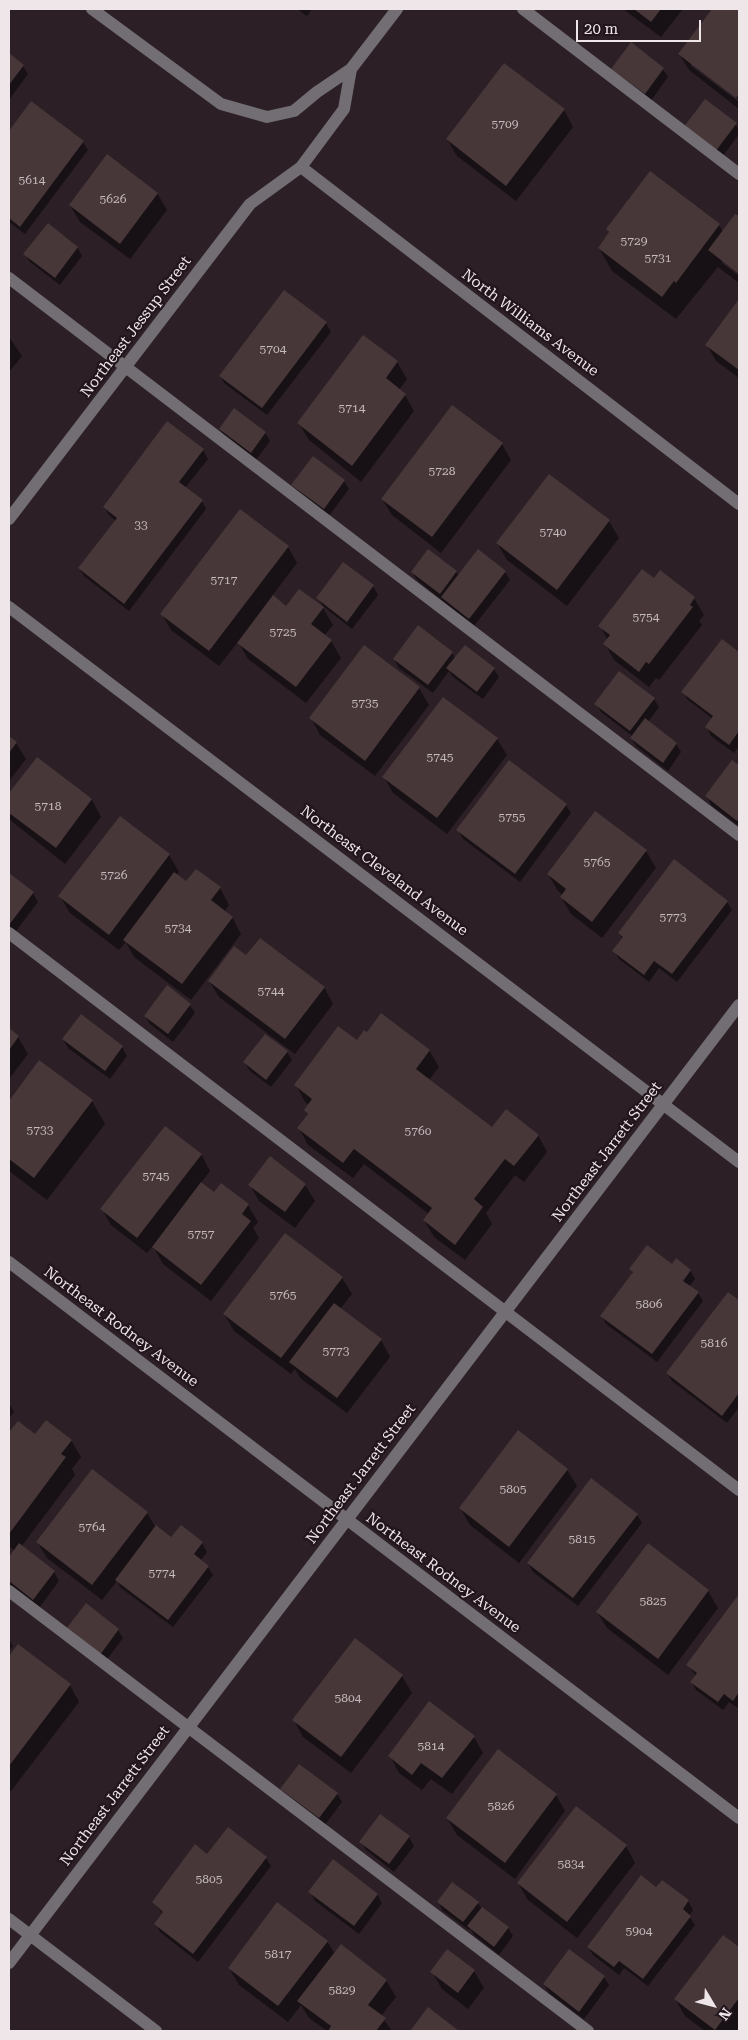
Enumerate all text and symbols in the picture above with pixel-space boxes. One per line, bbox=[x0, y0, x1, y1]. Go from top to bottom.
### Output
scale bar bbox=[578, 10, 703, 42]
text: 20 m bbox=[584, 20, 618, 38]
house number: 5709 bbox=[492, 117, 518, 131]
house number: 5614 bbox=[19, 173, 45, 187]
house number: 5626 bbox=[100, 192, 126, 206]
house number: 5729 bbox=[621, 234, 647, 248]
house number: 5731 bbox=[645, 251, 671, 265]
street label: Northeast Jessup Street bbox=[77, 253, 195, 401]
street label: North Williams Avenue bbox=[458, 266, 602, 380]
house number: 5704 bbox=[260, 342, 286, 356]
house number: 5714 bbox=[339, 401, 365, 415]
house number: 5728 bbox=[429, 464, 455, 478]
house number: 33 bbox=[134, 518, 148, 532]
house number: 5740 bbox=[540, 525, 566, 539]
house number: 5717 bbox=[211, 573, 237, 587]
house number: 5754 bbox=[633, 610, 659, 624]
house number: 5725 bbox=[270, 625, 296, 639]
house number: 5735 bbox=[352, 696, 378, 710]
house number: 5745 bbox=[427, 750, 453, 764]
house number: 5718 bbox=[35, 799, 61, 813]
street label: Northeast Cleveland Avenue bbox=[297, 802, 471, 940]
house number: 5755 bbox=[499, 810, 525, 824]
house number: 5765 bbox=[584, 855, 610, 869]
house number: 5726 bbox=[101, 868, 127, 882]
house number: 5773 bbox=[660, 910, 686, 924]
house number: 5734 bbox=[165, 921, 191, 935]
house number: 5744 bbox=[258, 984, 284, 998]
street label: Northeast Jarrett Street bbox=[549, 1079, 665, 1225]
house number: 5733 bbox=[27, 1123, 53, 1137]
house number: 5760 bbox=[405, 1124, 431, 1138]
house number: 5745 bbox=[143, 1169, 169, 1183]
house number: 5757 bbox=[188, 1227, 214, 1241]
street label: Northeast Rodney Avenue bbox=[40, 1263, 202, 1391]
house number: 5765 bbox=[270, 1288, 296, 1302]
house number: 5806 bbox=[636, 1297, 662, 1311]
house number: 5816 bbox=[701, 1336, 727, 1350]
house number: 5773 bbox=[323, 1344, 349, 1358]
street label: Northeast Jarrett Street bbox=[303, 1401, 419, 1547]
house number: 5805 bbox=[500, 1482, 526, 1496]
street label: Northeast Rodney Avenue bbox=[362, 1509, 524, 1637]
house number: 5764 bbox=[79, 1520, 105, 1534]
house number: 5815 bbox=[569, 1532, 595, 1546]
house number: 5774 bbox=[149, 1566, 175, 1580]
house number: 5825 bbox=[640, 1594, 666, 1608]
house number: 5804 bbox=[335, 1691, 361, 1705]
street label: Northeast Jarrett Street bbox=[57, 1723, 173, 1869]
house number: 5814 bbox=[418, 1739, 444, 1753]
house number: 5826 bbox=[488, 1799, 514, 1813]
house number: 5834 bbox=[558, 1857, 584, 1871]
house number: 5805 bbox=[196, 1872, 222, 1886]
house number: 5904 bbox=[626, 1924, 652, 1938]
house number: 5817 bbox=[265, 1947, 291, 1961]
north arrow bbox=[688, 1980, 738, 2030]
house number: 5829 bbox=[329, 1983, 355, 1997]
text: N bbox=[715, 2005, 735, 2023]

